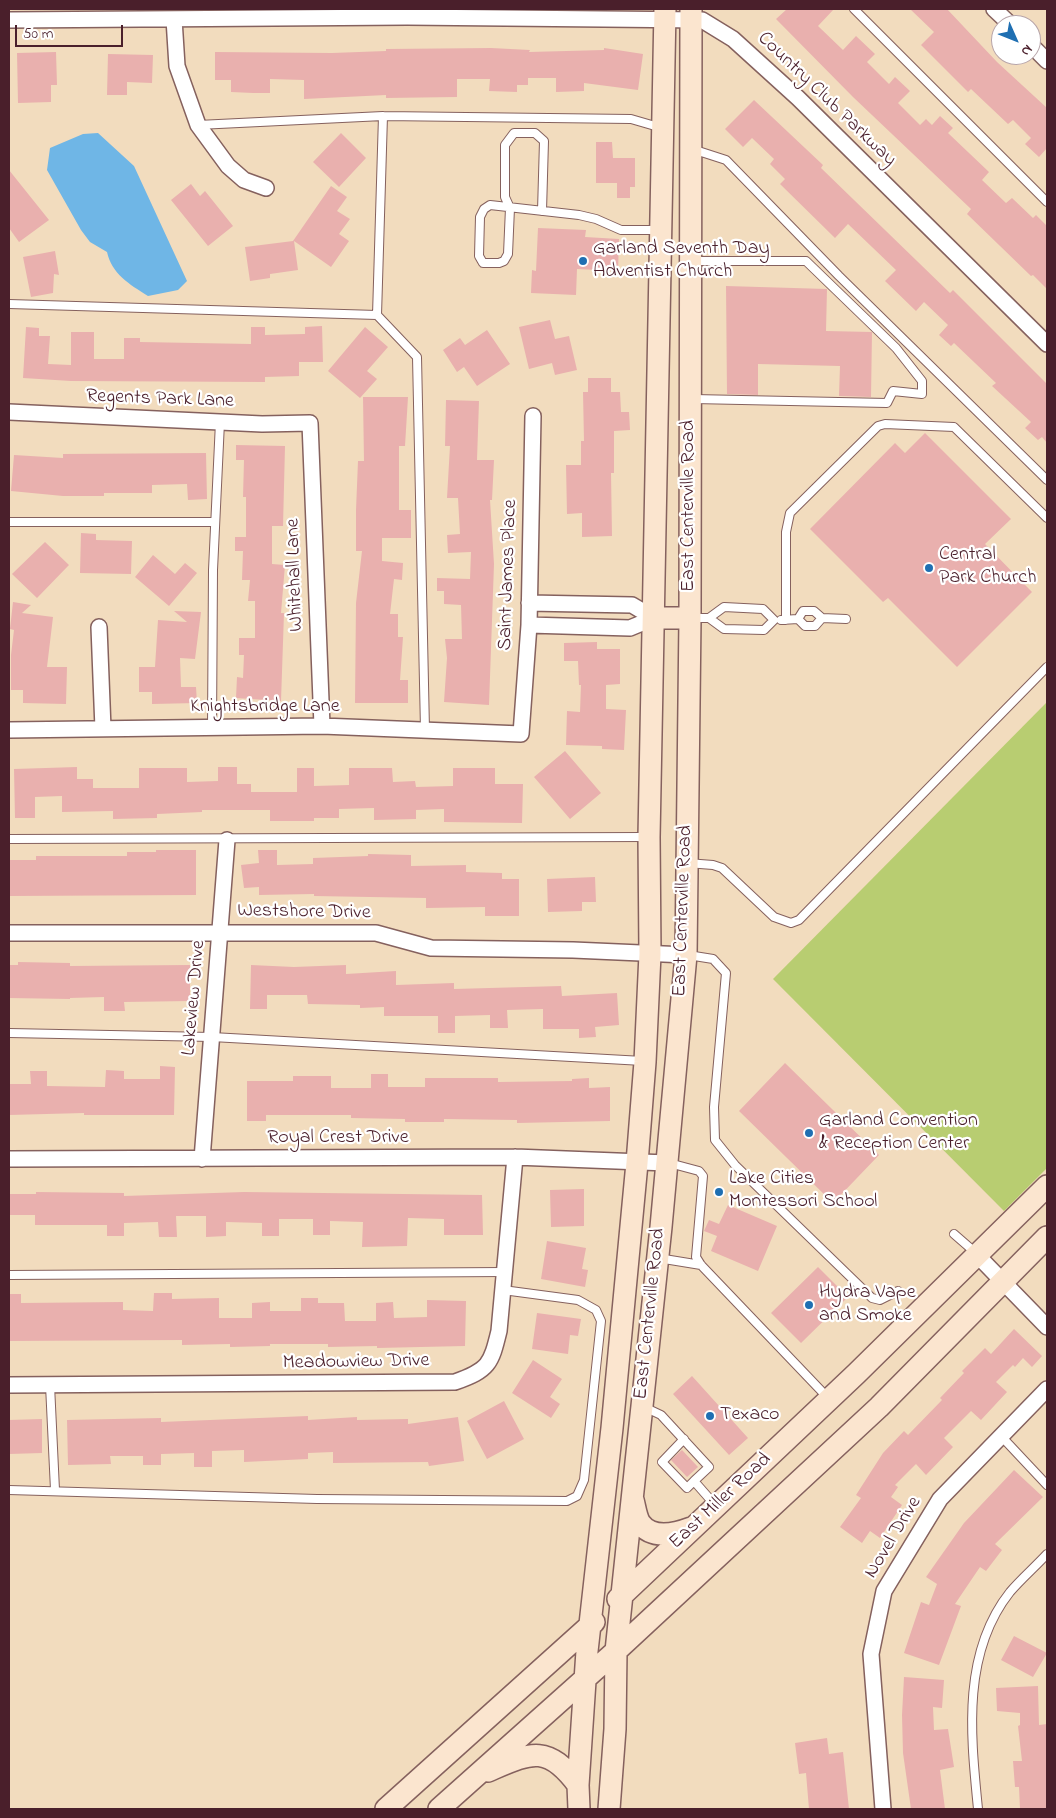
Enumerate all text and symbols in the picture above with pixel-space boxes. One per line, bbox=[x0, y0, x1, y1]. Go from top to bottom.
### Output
scale bar bbox=[18, 15, 125, 47]
north arrow bbox=[991, 15, 1041, 65]
text: 50 m bbox=[23, 23, 53, 45]
street label: Country Club Parkway bbox=[751, 27, 901, 173]
text: N bbox=[1016, 39, 1037, 61]
place label: Garland Seventh Day Adventist Church bbox=[593, 238, 770, 285]
marker: Garland Seventh Day Adventist Church bbox=[577, 255, 589, 267]
street label: Regents Park Lane bbox=[86, 385, 234, 415]
street label: East Centerville Road bbox=[678, 420, 702, 592]
street label: Saint James Place bbox=[494, 499, 524, 651]
street label: Whitehall Lane bbox=[282, 518, 310, 632]
place label: Central Park Church bbox=[939, 544, 1037, 591]
marker: Central Park Church bbox=[923, 562, 935, 574]
street label: Knightsbridge Lane bbox=[190, 696, 340, 720]
street label: East Centerville Road bbox=[669, 825, 699, 997]
street label: Westshore Drive bbox=[237, 900, 371, 926]
street label: Lakeview Drive bbox=[178, 939, 212, 1057]
place label: Garland Convention & Reception Center bbox=[819, 1110, 978, 1157]
street label: Royal Crest Drive bbox=[267, 1127, 409, 1151]
marker: Garland Convention & Reception Center bbox=[803, 1127, 815, 1139]
place label: Lake Cities Montessori School bbox=[729, 1168, 877, 1215]
marker: Lake Cities Montessori School bbox=[713, 1186, 725, 1198]
street label: East Centerville Road bbox=[630, 1227, 672, 1401]
place label: Hydra Vape and Smoke bbox=[819, 1282, 916, 1329]
marker: Hydra Vape and Smoke bbox=[803, 1299, 815, 1311]
street label: Meadowview Drive bbox=[282, 1350, 430, 1376]
place label: Texaco bbox=[720, 1404, 779, 1428]
marker: Texaco bbox=[704, 1410, 716, 1422]
street label: East Miller Road bbox=[665, 1449, 777, 1555]
street label: Novel Drive bbox=[860, 1493, 928, 1583]

